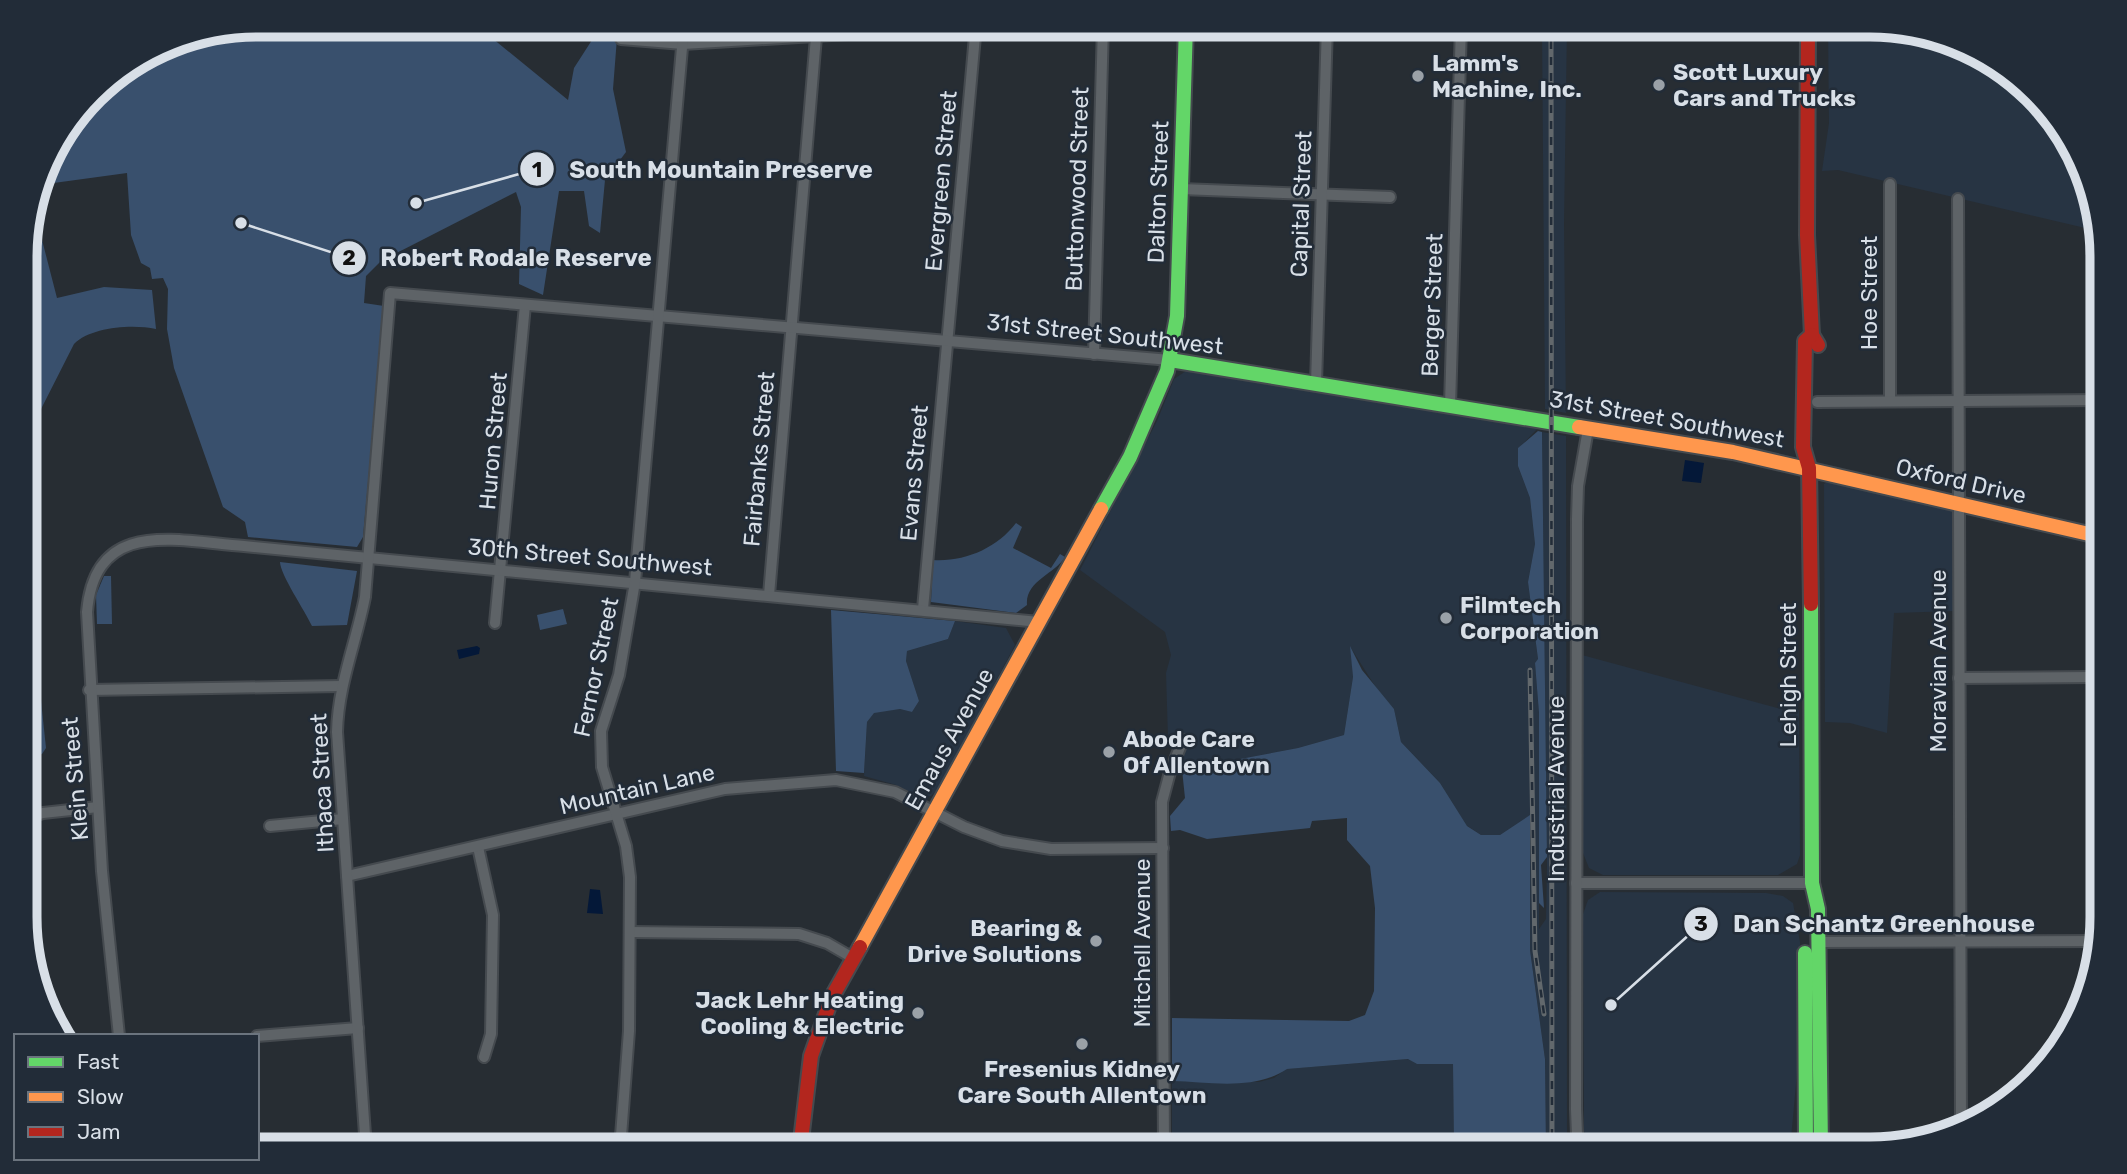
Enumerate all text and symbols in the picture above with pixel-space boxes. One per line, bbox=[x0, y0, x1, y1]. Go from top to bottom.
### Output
place label: Lamm's Machine, Inc. bbox=[1432, 49, 1582, 103]
place label: Scott Luxury Cars and Trucks bbox=[1673, 58, 1856, 112]
marker: Lamm's Machine, Inc. bbox=[1410, 68, 1426, 84]
marker: Scott Luxury Cars and Trucks bbox=[1651, 77, 1667, 93]
street label: Buttonwood Street bbox=[1059, 86, 1095, 292]
street label: Evergreen Street bbox=[919, 89, 963, 273]
street label: Dalton Street bbox=[1142, 120, 1174, 264]
street label: Capital Street bbox=[1284, 130, 1318, 278]
callout: South Mountain Preserve bbox=[520, 147, 886, 192]
text: South Mountain Preserve bbox=[569, 156, 873, 184]
text: 1 bbox=[532, 157, 542, 182]
street label: Berger Street bbox=[1416, 233, 1448, 377]
callout: Robert Rodale Reserve bbox=[332, 236, 666, 281]
street label: Hoe Street bbox=[1855, 236, 1883, 350]
text: Robert Rodale Reserve bbox=[380, 244, 652, 272]
text: 2 bbox=[342, 245, 356, 270]
street label: 31st Street Southwest bbox=[985, 308, 1225, 360]
street label: Fairbanks Street bbox=[737, 370, 781, 548]
street label: Huron Street bbox=[473, 371, 513, 511]
street label: 31st Street Southwest bbox=[1548, 385, 1786, 453]
street label: Evans Street bbox=[894, 404, 934, 542]
street label: Oxford Drive bbox=[1893, 452, 2029, 510]
street label: 30th Street Southwest bbox=[467, 532, 713, 582]
street label: Moravian Avenue bbox=[1924, 569, 1952, 753]
place label: Filmtech Corporation bbox=[1460, 591, 1599, 645]
street label: Fernor Street bbox=[568, 594, 624, 739]
street label: Lehigh Street bbox=[1774, 602, 1802, 748]
marker: Filmtech Corporation bbox=[1438, 610, 1454, 626]
street label: Emaus Avenue bbox=[898, 663, 1000, 815]
street label: Industrial Avenue bbox=[1542, 696, 1570, 882]
street label: Ithaca Street bbox=[304, 713, 340, 853]
street label: Klein Street bbox=[56, 716, 94, 842]
place label: Abode Care Of Allentown bbox=[1123, 725, 1270, 779]
marker: Abode Care Of Allentown bbox=[1101, 744, 1117, 760]
street label: Mountain Lane bbox=[557, 758, 717, 820]
street label: Mitchell Avenue bbox=[1128, 858, 1156, 1028]
callout: Dan Schantz Greenhouse bbox=[1684, 902, 2049, 947]
text: Dan Schantz Greenhouse bbox=[1733, 910, 2035, 938]
text: 3 bbox=[1694, 911, 1708, 936]
place label: Bearing & Drive Solutions bbox=[907, 914, 1082, 968]
marker: Bearing & Drive Solutions bbox=[1088, 933, 1104, 949]
place label: Jack Lehr Heating Cooling & Electric bbox=[695, 986, 904, 1040]
marker: Jack Lehr Heating Cooling & Electric bbox=[910, 1005, 926, 1021]
legend bbox=[14, 1034, 259, 1160]
marker: Fresenius Kidney Care South Allentown bbox=[1074, 1036, 1090, 1052]
text: Fast bbox=[77, 1049, 119, 1074]
place label: Fresenius Kidney Care South Allentown bbox=[957, 1055, 1207, 1109]
text: Slow bbox=[77, 1084, 124, 1109]
text: Jam bbox=[77, 1119, 121, 1144]

